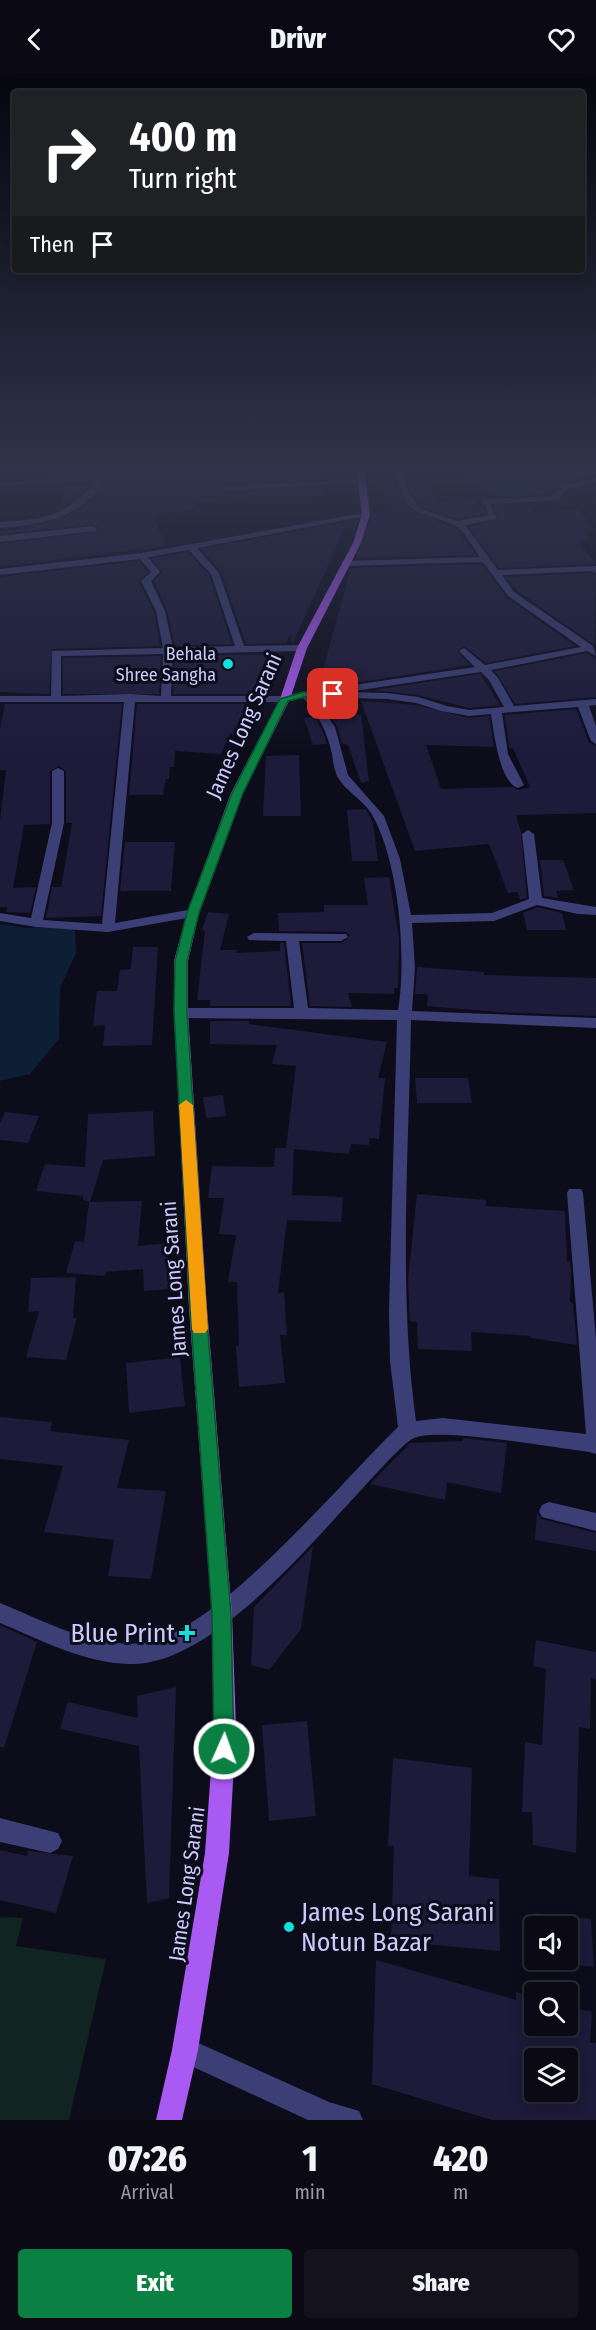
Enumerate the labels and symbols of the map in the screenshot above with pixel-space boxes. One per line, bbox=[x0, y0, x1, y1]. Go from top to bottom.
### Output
place label: Behala Shree Sangha bbox=[116, 643, 216, 686]
street label: James Long Sarani bbox=[200, 649, 288, 803]
marker: Behala Shree Sangha bbox=[221, 657, 235, 671]
pin bbox=[307, 668, 358, 719]
street label: James Long Sarani bbox=[156, 1200, 192, 1358]
place label: Blue Print bbox=[70, 1618, 175, 1649]
marker: Blue Print bbox=[180, 1626, 194, 1640]
position arrow bbox=[192, 1717, 256, 1781]
street label: James Long Sarani bbox=[163, 1805, 211, 1963]
place label: James Long Sarani Notun Bazar bbox=[301, 1897, 494, 1958]
marker: James Long Sarani Notun Bazar bbox=[282, 1920, 296, 1934]

